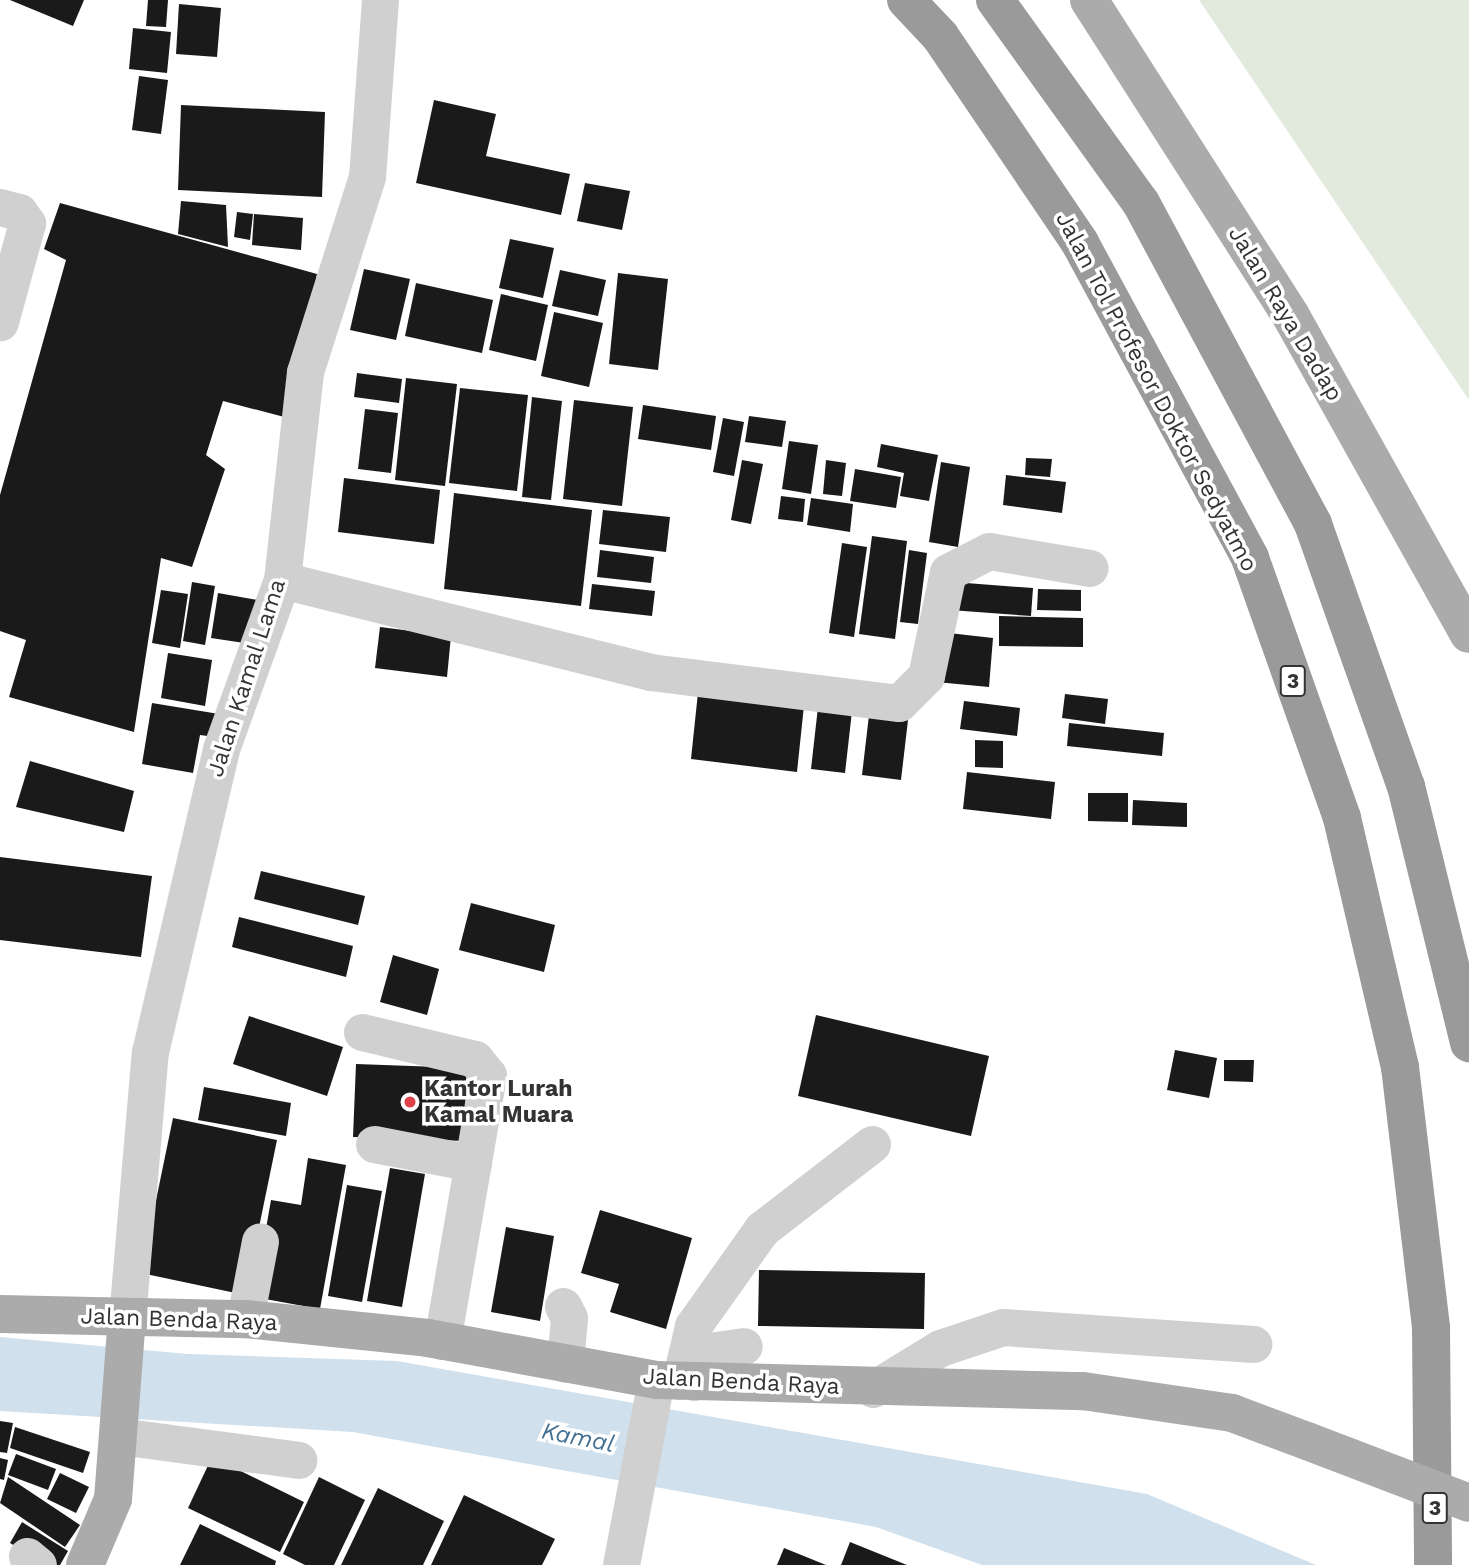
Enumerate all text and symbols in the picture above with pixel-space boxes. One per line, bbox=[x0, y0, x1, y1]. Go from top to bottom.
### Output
street label: Jalan Tol Profesor Doktor Sedyatmo bbox=[1049, 206, 1263, 578]
street label: Jalan Raya Dadap bbox=[1222, 221, 1348, 407]
street label: Jalan Kamal Lama bbox=[202, 575, 292, 781]
road number: 3 bbox=[1279, 664, 1307, 698]
place label: Kantor Lurah Kamal Muara bbox=[424, 1075, 574, 1129]
marker: Kantor Lurah Kamal Muara bbox=[402, 1094, 418, 1110]
street label: Jalan Benda Raya bbox=[80, 1303, 278, 1337]
street label: Jalan Benda Raya bbox=[642, 1363, 840, 1401]
water label: Kamal bbox=[539, 1417, 617, 1459]
road number: 3 bbox=[1421, 1490, 1449, 1526]

